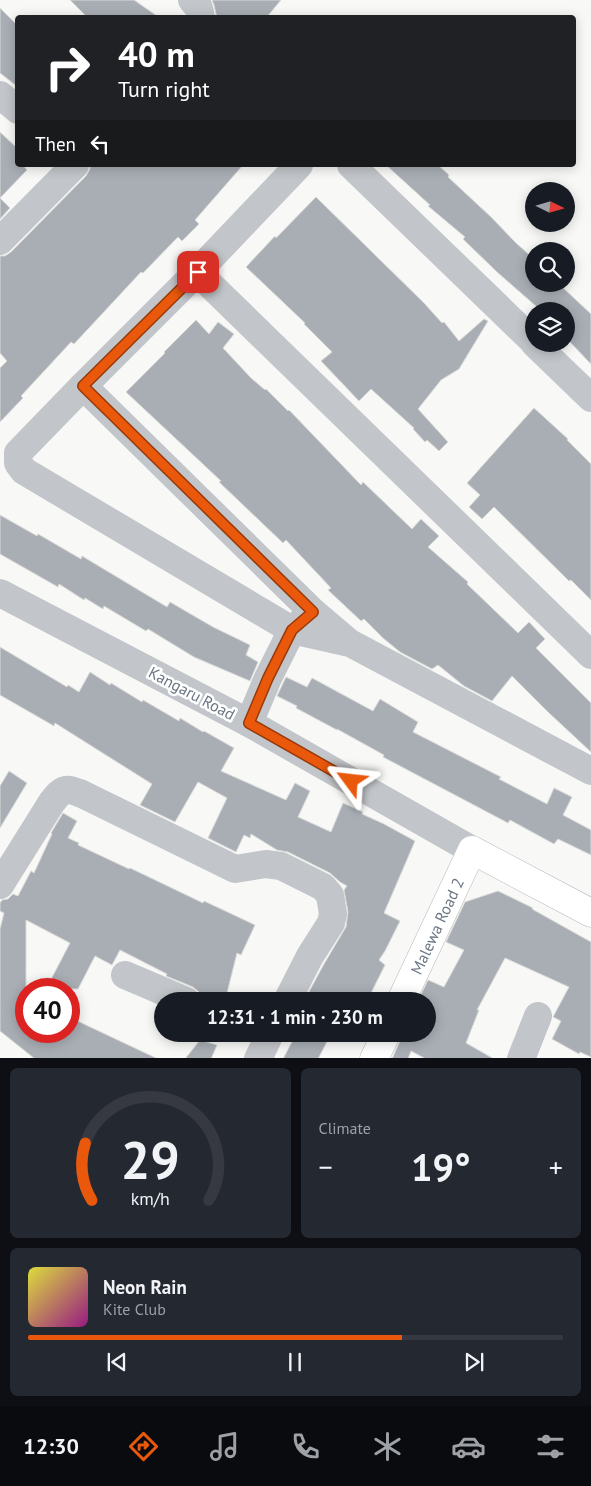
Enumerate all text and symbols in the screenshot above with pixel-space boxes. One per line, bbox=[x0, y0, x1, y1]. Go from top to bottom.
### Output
text: 40 m bbox=[118, 31, 195, 77]
icon: right bbox=[35, 35, 100, 100]
text: Turn right bbox=[118, 75, 210, 103]
icon: left bbox=[86, 130, 114, 158]
text: Then bbox=[35, 132, 76, 156]
north arrow bbox=[525, 182, 575, 232]
map controls bbox=[525, 182, 575, 352]
button: search bbox=[525, 242, 575, 292]
pin bbox=[177, 251, 219, 293]
icon: arrive bbox=[184, 258, 212, 286]
button: layers bbox=[525, 302, 575, 352]
street label: Kangaru Road bbox=[145, 662, 239, 724]
position arrow bbox=[324, 754, 376, 806]
street label: Malewa Road 2 bbox=[406, 875, 468, 977]
speed limit sign: 40 bbox=[15, 978, 80, 1043]
text: 12:31 · 1 min · 230 m bbox=[207, 1005, 383, 1029]
text: Climate bbox=[319, 1118, 371, 1138]
text: 29 bbox=[121, 1126, 180, 1193]
text: 19° bbox=[411, 1142, 471, 1191]
text: − bbox=[319, 1148, 333, 1185]
text: + bbox=[549, 1148, 563, 1185]
text: km/h bbox=[131, 1187, 170, 1210]
text: Neon Rain bbox=[103, 1275, 187, 1299]
text: Kite Club bbox=[103, 1299, 166, 1319]
icon: previous bbox=[103, 1348, 131, 1376]
icon: pause bbox=[281, 1348, 309, 1376]
icon: next bbox=[460, 1348, 488, 1376]
icon: directions bbox=[126, 1429, 161, 1464]
icon: music bbox=[207, 1429, 242, 1464]
icon: phone bbox=[288, 1429, 323, 1464]
icon: climate bbox=[370, 1429, 405, 1464]
icon: car bbox=[451, 1429, 486, 1464]
icon: filters bbox=[533, 1429, 568, 1464]
text: 12:30 bbox=[23, 1432, 79, 1460]

